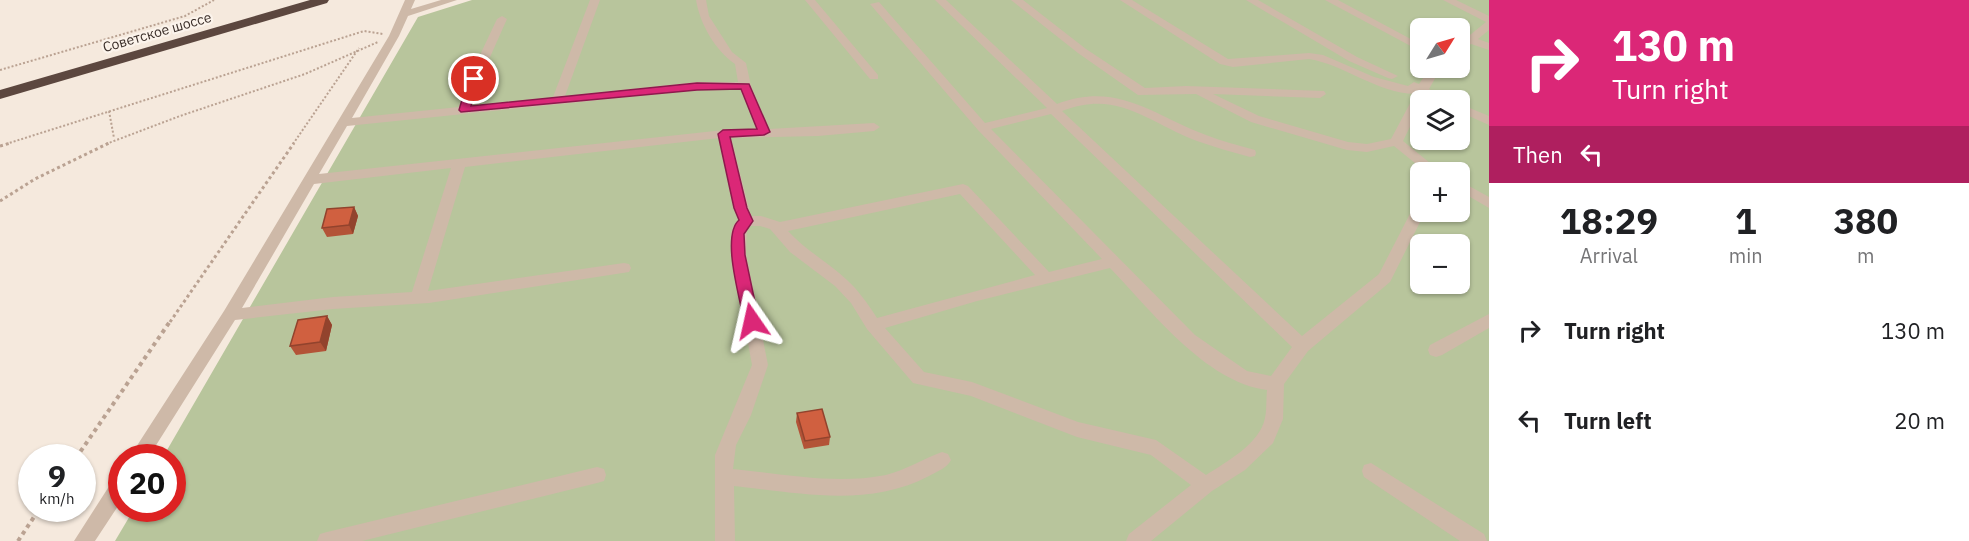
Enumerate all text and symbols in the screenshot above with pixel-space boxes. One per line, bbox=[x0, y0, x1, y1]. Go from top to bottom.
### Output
street label: Советское шоссе bbox=[101, 8, 214, 56]
north arrow bbox=[1410, 18, 1470, 78]
map controls bbox=[1410, 18, 1470, 294]
text: 130 m bbox=[1612, 18, 1735, 73]
icon: right bbox=[1513, 24, 1591, 102]
pin bbox=[448, 53, 499, 104]
icon: arrive bbox=[457, 62, 490, 95]
text: Turn right bbox=[1612, 71, 1729, 106]
button: layers bbox=[1410, 90, 1470, 150]
icon: left bbox=[1575, 138, 1608, 171]
text: Then bbox=[1513, 140, 1563, 169]
button: + bbox=[1410, 162, 1470, 222]
text: 18:29 bbox=[1560, 197, 1658, 244]
text: 1 bbox=[1735, 197, 1757, 244]
text: 380 bbox=[1833, 197, 1898, 244]
button: − bbox=[1410, 234, 1470, 294]
text: Arrival bbox=[1580, 242, 1638, 269]
text: min bbox=[1729, 242, 1763, 269]
text: m bbox=[1857, 242, 1875, 269]
position arrow bbox=[720, 289, 784, 353]
icon: right bbox=[1513, 314, 1546, 347]
text: Turn right bbox=[1564, 316, 1665, 345]
text: 130 m bbox=[1881, 316, 1945, 345]
icon: left bbox=[1513, 404, 1546, 437]
text: Turn left bbox=[1564, 406, 1652, 435]
text: 20 m bbox=[1894, 406, 1945, 435]
speed limit sign: 20 bbox=[108, 444, 186, 522]
text: 9 bbox=[48, 456, 66, 495]
text: km/h bbox=[39, 489, 75, 508]

